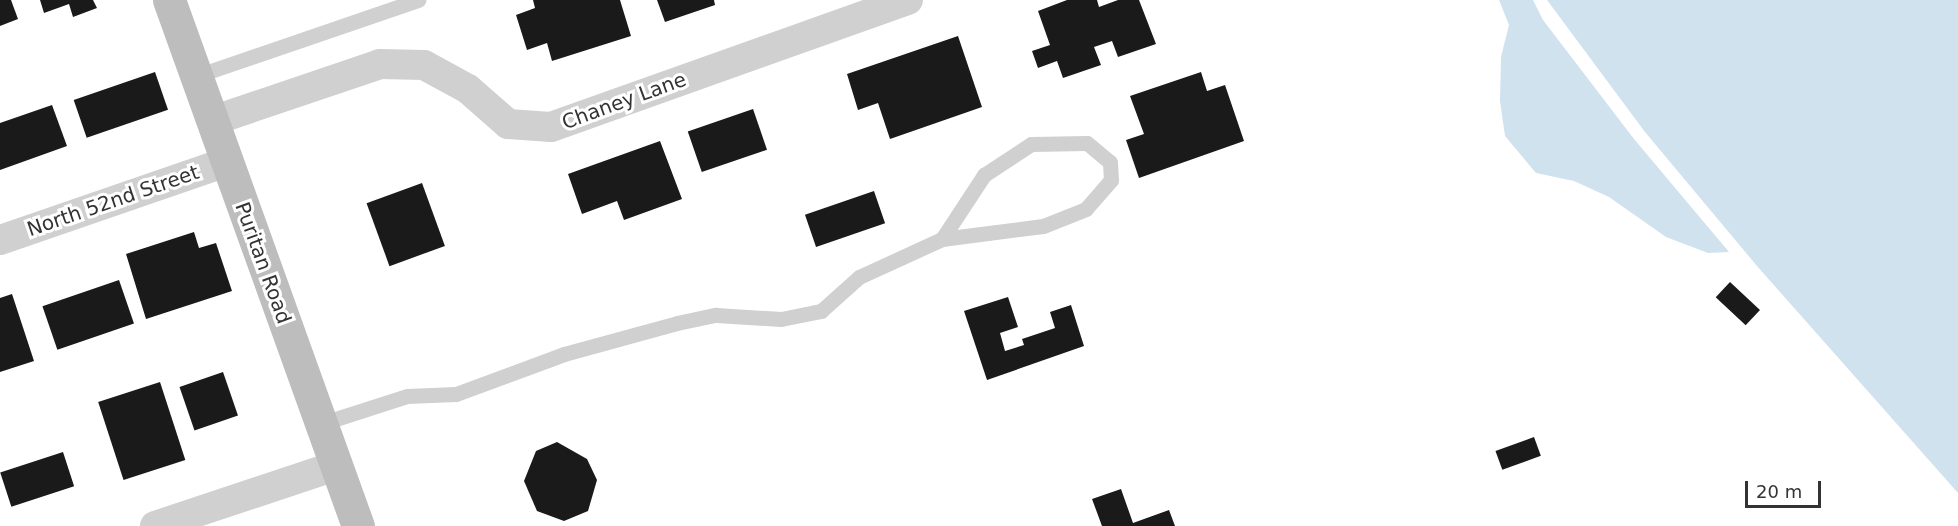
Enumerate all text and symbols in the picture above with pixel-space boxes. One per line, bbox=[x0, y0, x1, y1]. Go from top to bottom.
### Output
street label: Chaney Lane bbox=[559, 67, 689, 135]
street label: North 52nd Street bbox=[24, 160, 202, 242]
street label: Puritan Road bbox=[230, 199, 296, 327]
scale bar bbox=[1748, 469, 1824, 507]
text: 20 m bbox=[1756, 481, 1802, 502]

